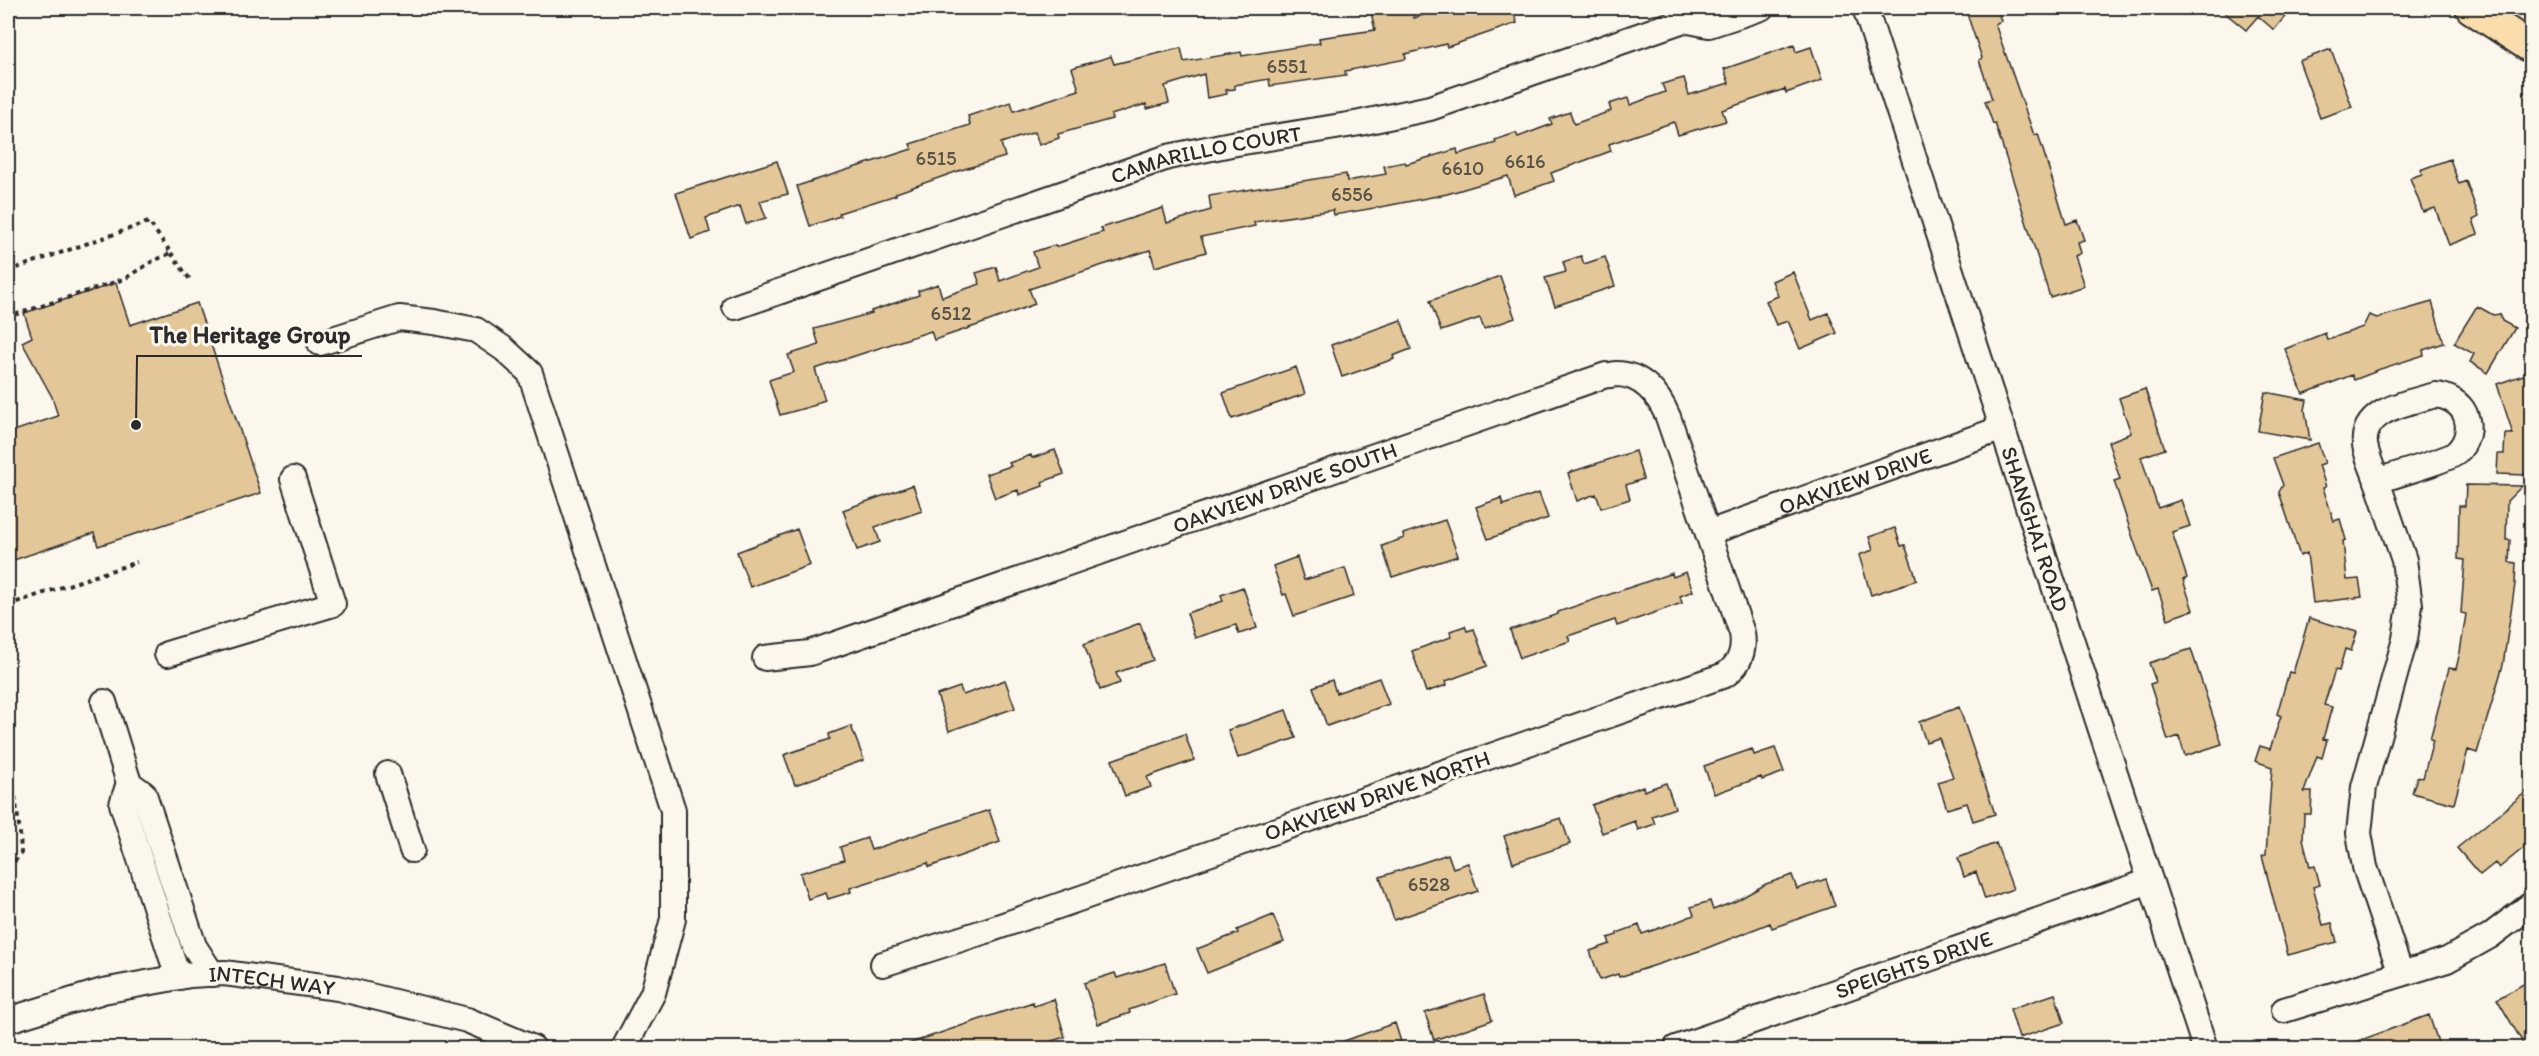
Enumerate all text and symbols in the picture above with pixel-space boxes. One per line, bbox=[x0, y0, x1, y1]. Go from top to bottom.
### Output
house number: 6551 bbox=[1267, 54, 1307, 78]
street label: CAMARILLO COURT bbox=[1107, 120, 1304, 190]
house number: 6515 bbox=[916, 146, 956, 170]
house number: 6616 bbox=[1504, 149, 1546, 173]
house number: 6610 bbox=[1442, 156, 1484, 180]
house number: 6556 bbox=[1331, 182, 1373, 206]
house number: 6512 bbox=[931, 301, 972, 325]
callout: The Heritage Group bbox=[137, 314, 362, 356]
text: The Heritage Group bbox=[149, 320, 351, 350]
street label: OAKVIEW DRIVE SOUTH bbox=[1169, 436, 1401, 539]
street label: OAKVIEW DRIVE bbox=[1775, 442, 1935, 521]
street label: SHANGHAI ROAD bbox=[1995, 443, 2074, 615]
street label: OAKVIEW DRIVE NORTH bbox=[1261, 744, 1494, 847]
house number: 6528 bbox=[1408, 872, 1450, 896]
street label: SPEIGHTS DRIVE bbox=[1832, 925, 1996, 1005]
street label: INTECH WAY bbox=[208, 959, 337, 1002]

